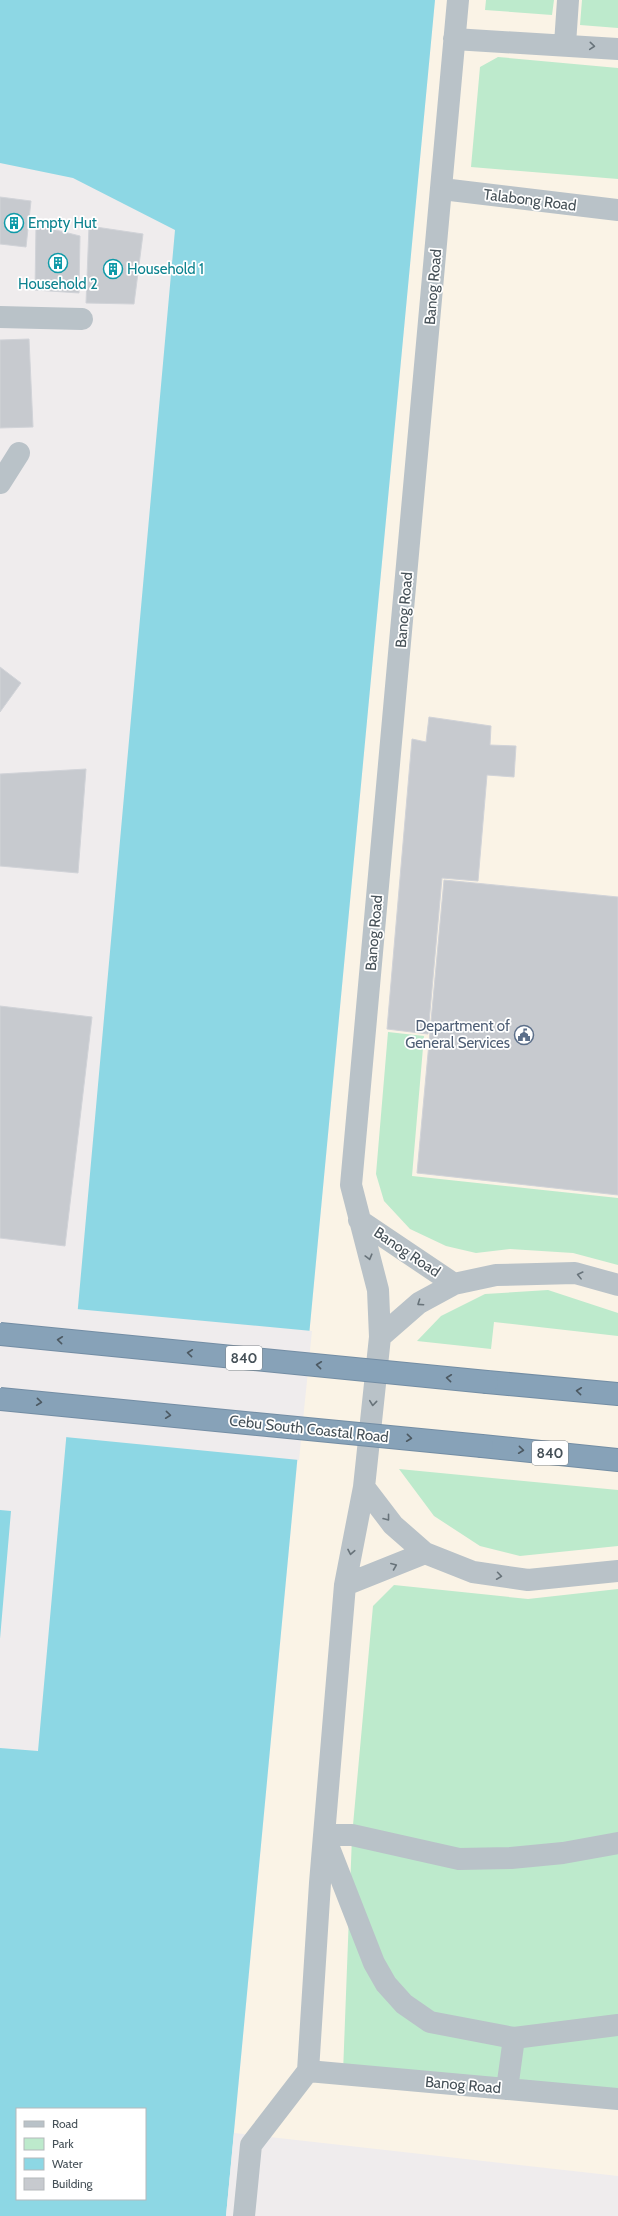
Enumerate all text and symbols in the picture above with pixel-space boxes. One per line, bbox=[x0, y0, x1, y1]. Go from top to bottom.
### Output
one-way arrow bbox=[589, 42, 595, 51]
street label: Talabong Road bbox=[483, 185, 577, 215]
building icon: Empty Hut bbox=[3, 212, 25, 234]
place label: Empty Hut bbox=[28, 214, 97, 232]
street label: Banog Road bbox=[421, 248, 445, 326]
building icon: Household 2 bbox=[47, 252, 69, 274]
building icon: Household 1 bbox=[102, 258, 124, 280]
place label: Household 1 bbox=[127, 260, 204, 278]
place label: Household 2 bbox=[18, 275, 98, 293]
street label: Banog Road bbox=[392, 571, 416, 649]
street label: Banog Road bbox=[362, 894, 386, 972]
place label: Department of General Services bbox=[405, 1017, 510, 1052]
public building icon: Department of General Services bbox=[513, 1024, 535, 1046]
street label: Banog Road bbox=[370, 1223, 444, 1281]
one-way arrow bbox=[364, 1253, 373, 1260]
one-way arrow bbox=[577, 1271, 584, 1279]
one-way arrow bbox=[418, 1298, 425, 1305]
one-way arrow bbox=[57, 1336, 63, 1345]
road number: 840 bbox=[226, 1346, 262, 1370]
one-way arrow bbox=[187, 1348, 193, 1357]
one-way arrow bbox=[316, 1361, 322, 1370]
one-way arrow bbox=[446, 1373, 452, 1382]
one-way arrow bbox=[576, 1386, 582, 1395]
one-way arrow bbox=[36, 1398, 42, 1407]
one-way arrow bbox=[368, 1400, 377, 1406]
one-way arrow bbox=[165, 1410, 171, 1419]
street label: Cebu South Coastal Road bbox=[228, 1412, 390, 1446]
one-way arrow bbox=[406, 1434, 412, 1443]
road number: 840 bbox=[532, 1441, 568, 1465]
one-way arrow bbox=[518, 1445, 524, 1454]
one-way arrow bbox=[383, 1513, 390, 1520]
one-way arrow bbox=[347, 1549, 356, 1556]
one-way arrow bbox=[391, 1562, 398, 1570]
one-way arrow bbox=[496, 1571, 502, 1580]
street label: Banog Road bbox=[424, 2073, 502, 2097]
legend bbox=[16, 2108, 146, 2200]
text: Road bbox=[52, 2116, 78, 2131]
text: Park bbox=[52, 2136, 74, 2151]
text: Water bbox=[52, 2156, 83, 2171]
text: Building bbox=[52, 2176, 94, 2191]

